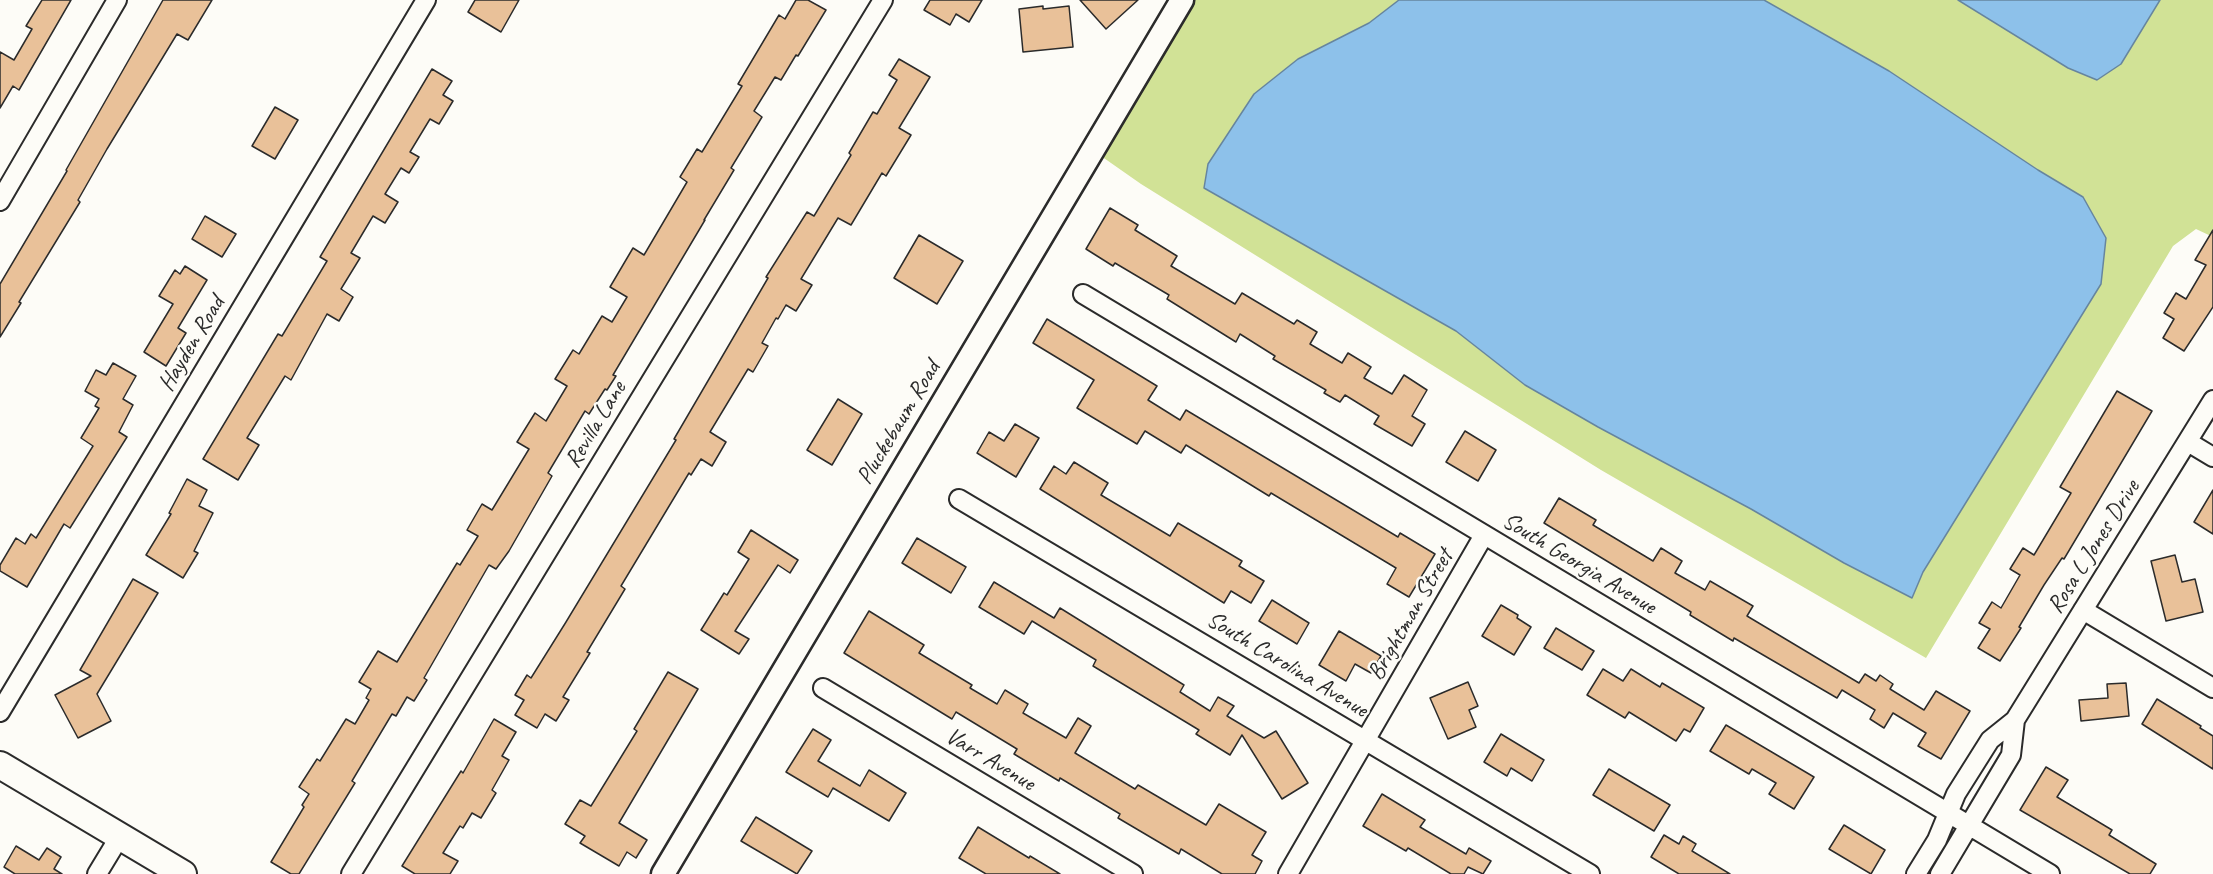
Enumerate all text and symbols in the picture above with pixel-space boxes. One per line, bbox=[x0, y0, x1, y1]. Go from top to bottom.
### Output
street label: Hayden Road bbox=[152, 291, 232, 397]
street label: Pluckebaum Road bbox=[851, 356, 947, 490]
street label: Revilla Lane bbox=[559, 376, 633, 474]
street label: Rosa L Jones Drive bbox=[2042, 475, 2146, 619]
street label: South Georgia Avenue bbox=[1497, 507, 1661, 621]
street label: Brightman Street bbox=[1362, 544, 1460, 686]
street label: South Carolina Avenue bbox=[1201, 605, 1373, 725]
street label: Varr Avenue bbox=[940, 722, 1040, 798]

